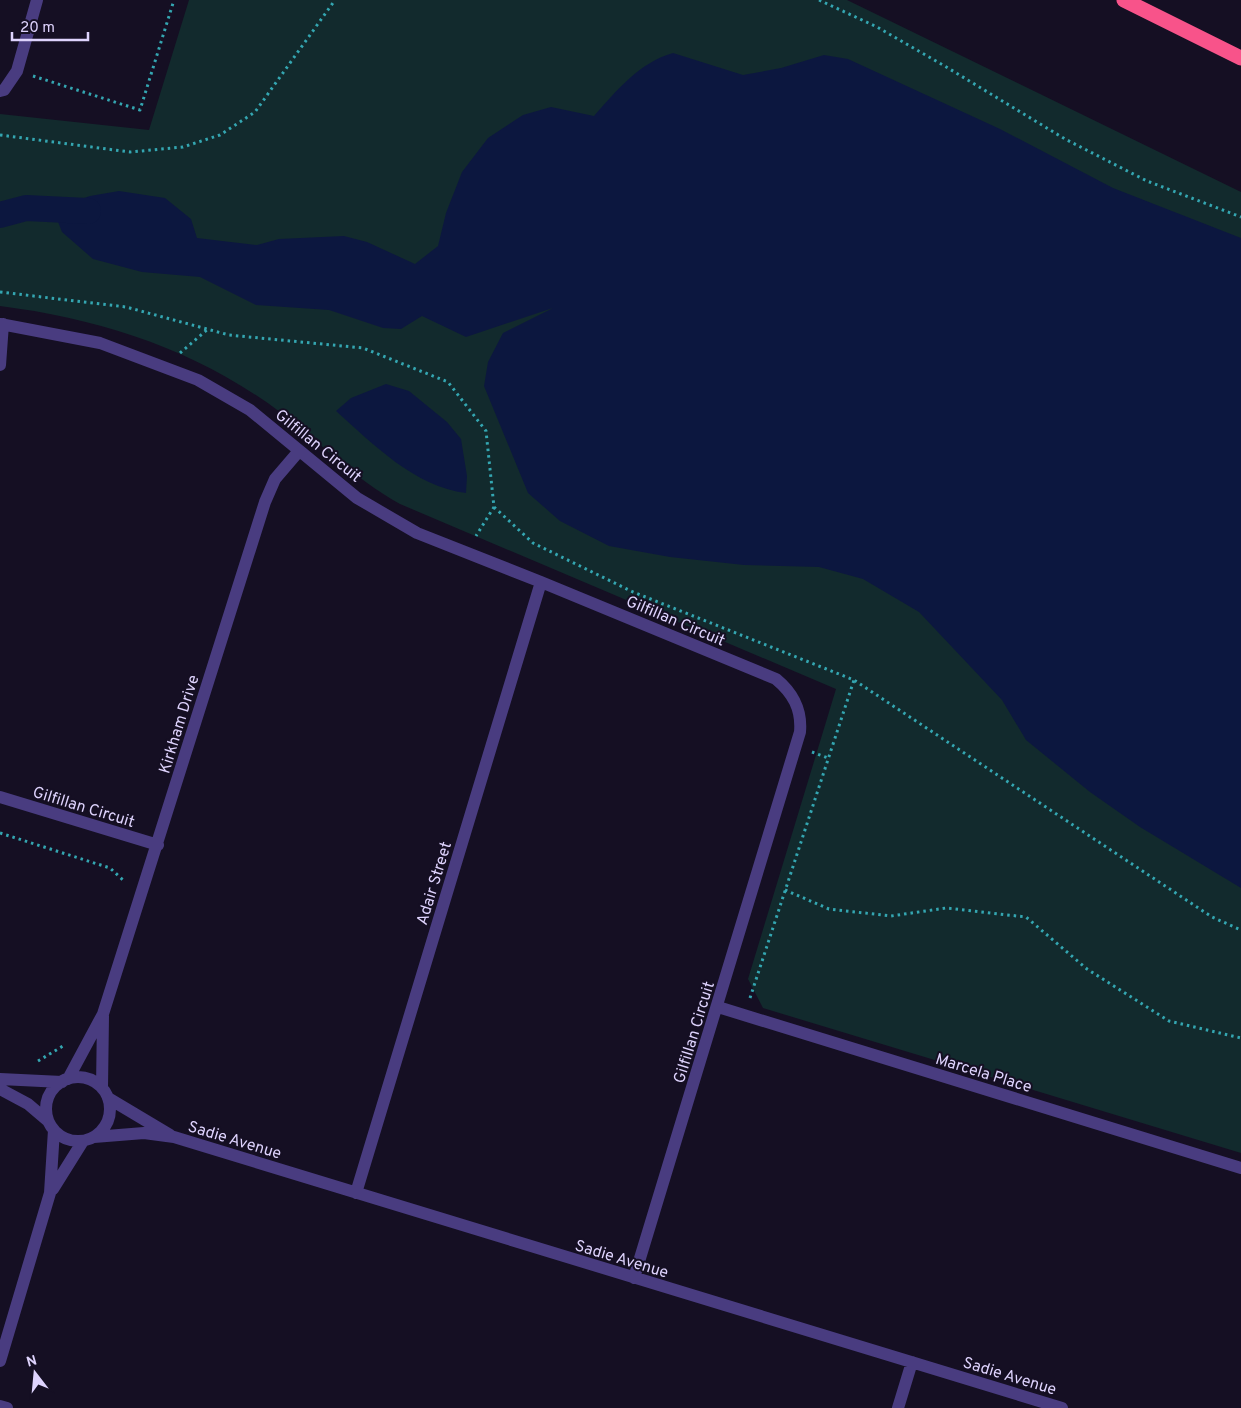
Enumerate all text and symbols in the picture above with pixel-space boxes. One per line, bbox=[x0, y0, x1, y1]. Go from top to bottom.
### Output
scale bar bbox=[12, 10, 89, 42]
text: 20 m bbox=[20, 19, 55, 38]
street label: Gilfillan Circuit bbox=[270, 406, 365, 488]
street label: Gilfillan Circuit bbox=[623, 592, 728, 652]
street label: Kirkham Drive bbox=[155, 673, 204, 776]
street label: Gilfillan Circuit bbox=[30, 783, 137, 833]
street label: Adair Street bbox=[413, 839, 457, 928]
street label: Gilfillan Circuit bbox=[670, 979, 720, 1086]
street label: Marcela Place bbox=[933, 1050, 1034, 1098]
street label: Sadie Avenue bbox=[185, 1117, 283, 1165]
street label: Sadie Avenue bbox=[572, 1236, 670, 1284]
north arrow bbox=[10, 1348, 60, 1398]
text: N bbox=[25, 1352, 39, 1372]
street label: Sadie Avenue bbox=[960, 1353, 1058, 1401]

